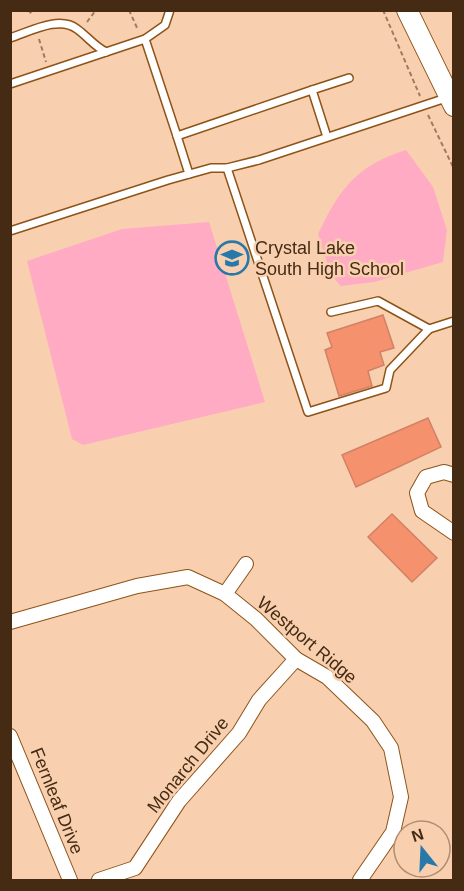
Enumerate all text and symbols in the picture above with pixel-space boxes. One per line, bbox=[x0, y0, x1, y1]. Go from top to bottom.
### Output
place label: Crystal Lake South High School bbox=[255, 238, 404, 279]
school or university icon: Crystal Lake South High School bbox=[214, 240, 250, 276]
street label: Westport Ridge bbox=[253, 593, 361, 687]
street label: Monarch Drive bbox=[143, 713, 233, 817]
street label: Fernleaf Drive bbox=[27, 745, 87, 857]
north arrow bbox=[392, 819, 452, 879]
text: N bbox=[409, 825, 426, 845]

